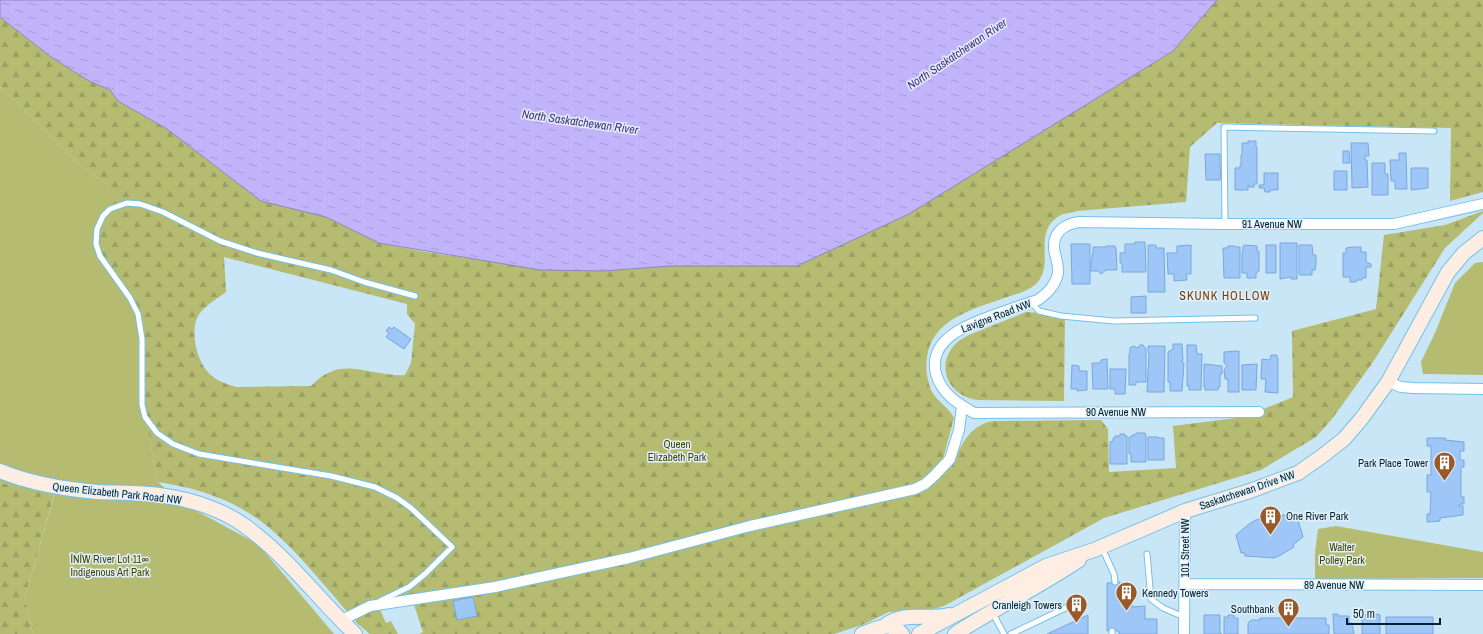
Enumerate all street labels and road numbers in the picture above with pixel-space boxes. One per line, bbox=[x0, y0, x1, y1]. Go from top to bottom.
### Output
street label: 91 Avenue NW bbox=[1242, 217, 1302, 231]
street label: Lavigne Road NW bbox=[959, 296, 1033, 336]
street label: 90 Avenue NW bbox=[1086, 405, 1146, 419]
street label: Saskatchewan Drive NW bbox=[1197, 467, 1297, 513]
street label: Queen Elizabeth Park Road NW bbox=[52, 479, 183, 507]
street label: 101 Street NW bbox=[1178, 518, 1192, 578]
street label: 89 Avenue NW bbox=[1304, 578, 1364, 592]

